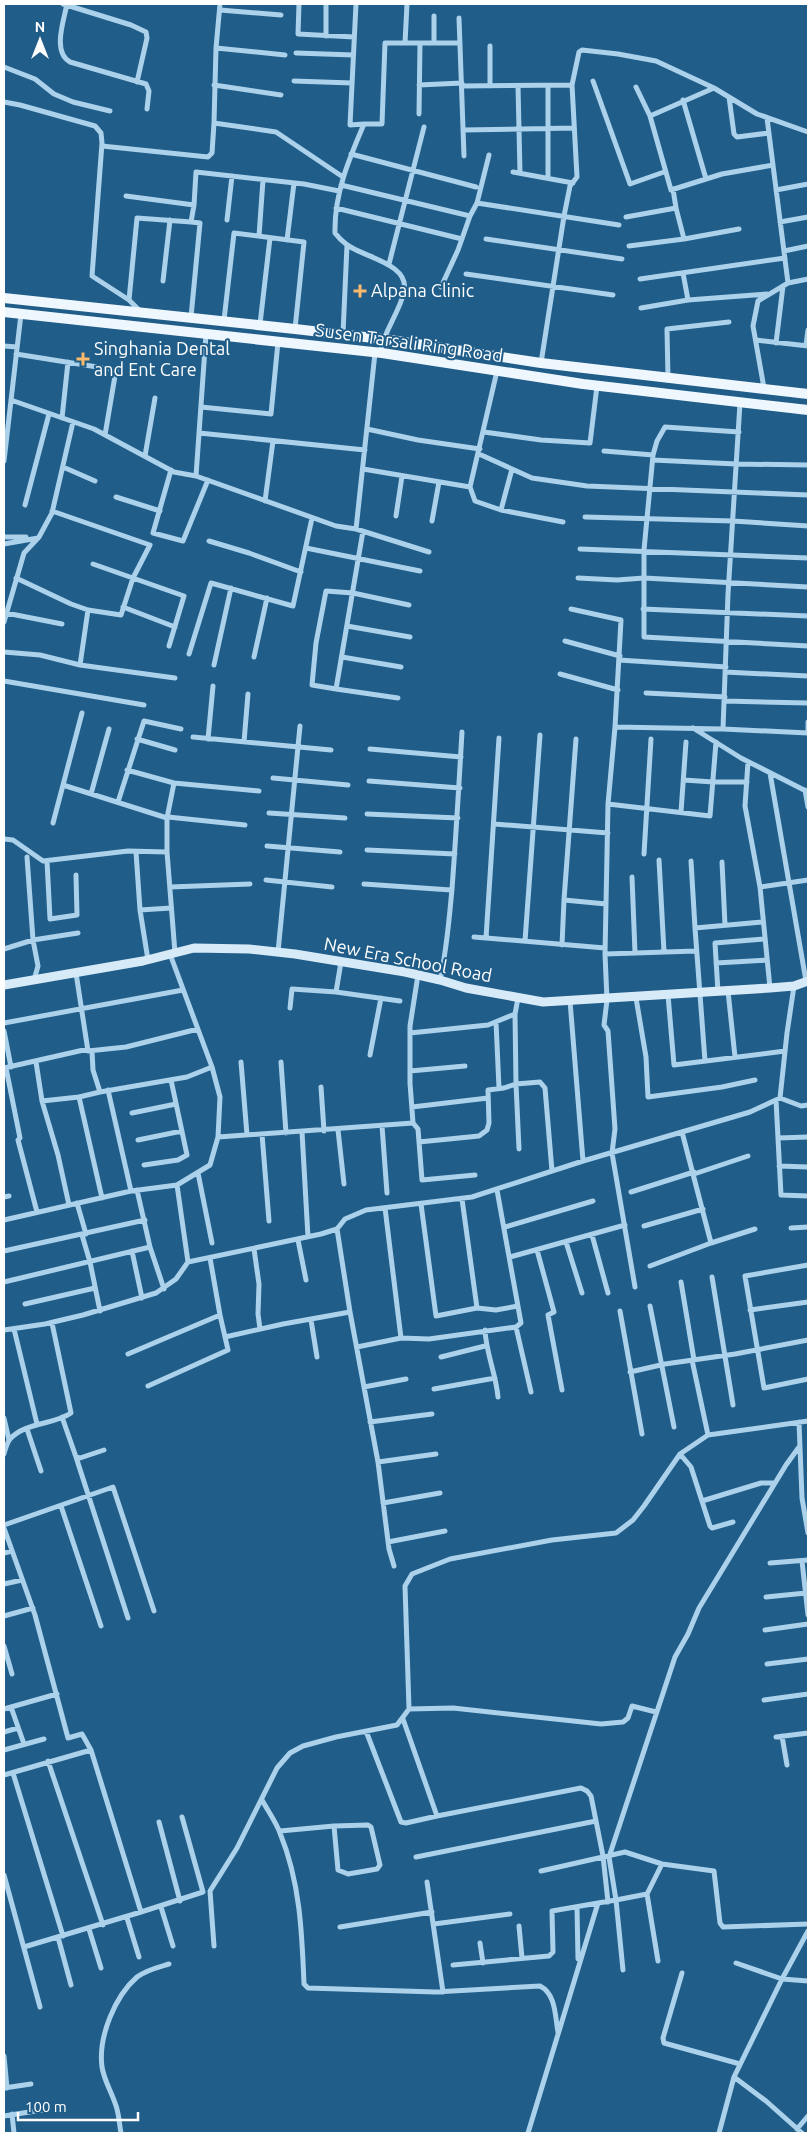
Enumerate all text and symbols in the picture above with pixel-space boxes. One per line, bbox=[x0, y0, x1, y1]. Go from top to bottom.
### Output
north arrow bbox=[15, 15, 65, 65]
text: N bbox=[35, 19, 45, 35]
place label: Alpana Clinic bbox=[371, 280, 474, 300]
marker: Alpana Clinic bbox=[353, 284, 367, 298]
street label: Susen Tarsali Ring Road bbox=[314, 319, 504, 365]
place label: Singhania Dental and Ent Care bbox=[94, 338, 230, 379]
marker: Singhania Dental and Ent Care bbox=[76, 352, 90, 366]
street label: New Era School Road bbox=[323, 933, 494, 985]
scale bar bbox=[18, 2090, 138, 2122]
text: 100 m bbox=[25, 2098, 67, 2115]

